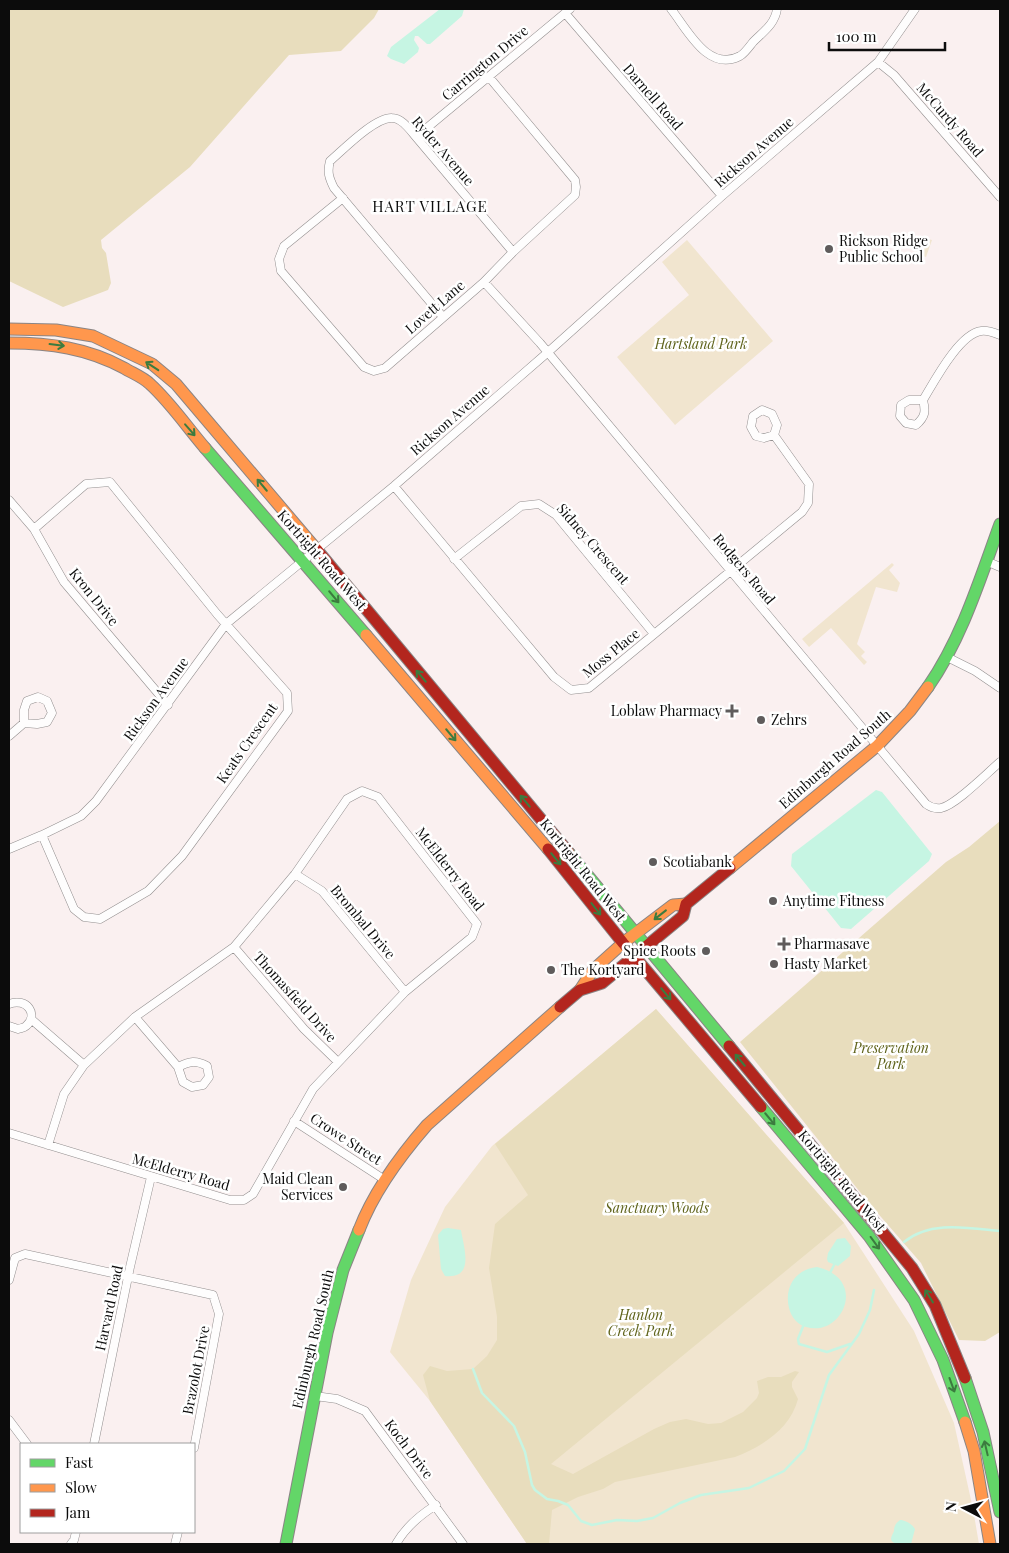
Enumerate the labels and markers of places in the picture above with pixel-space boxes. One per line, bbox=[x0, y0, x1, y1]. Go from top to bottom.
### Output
place label: Rickson Ridge Public School bbox=[839, 231, 928, 266]
marker: Rickson Ridge Public School bbox=[823, 243, 835, 255]
place label: Loblaw Pharmacy bbox=[611, 701, 722, 720]
marker: Loblaw Pharmacy bbox=[726, 705, 738, 717]
place label: Zehrs bbox=[771, 710, 807, 729]
marker: Zehrs bbox=[755, 714, 767, 726]
place label: Scotiabank bbox=[663, 852, 732, 871]
marker: Scotiabank bbox=[647, 856, 659, 868]
place label: Anytime Fitness bbox=[782, 891, 884, 910]
marker: Anytime Fitness bbox=[767, 895, 779, 907]
place label: Pharmasave bbox=[794, 934, 870, 953]
marker: Pharmasave bbox=[778, 938, 790, 950]
place label: Spice Roots bbox=[623, 941, 696, 960]
marker: Spice Roots bbox=[700, 945, 712, 957]
place label: Hasty Market bbox=[784, 954, 868, 973]
marker: Hasty Market bbox=[768, 958, 780, 970]
place label: The Kortyard bbox=[561, 960, 644, 979]
marker: The Kortyard bbox=[545, 964, 557, 976]
place label: Maid Clean Services bbox=[262, 1169, 334, 1204]
marker: Maid Clean Services bbox=[337, 1181, 349, 1193]

